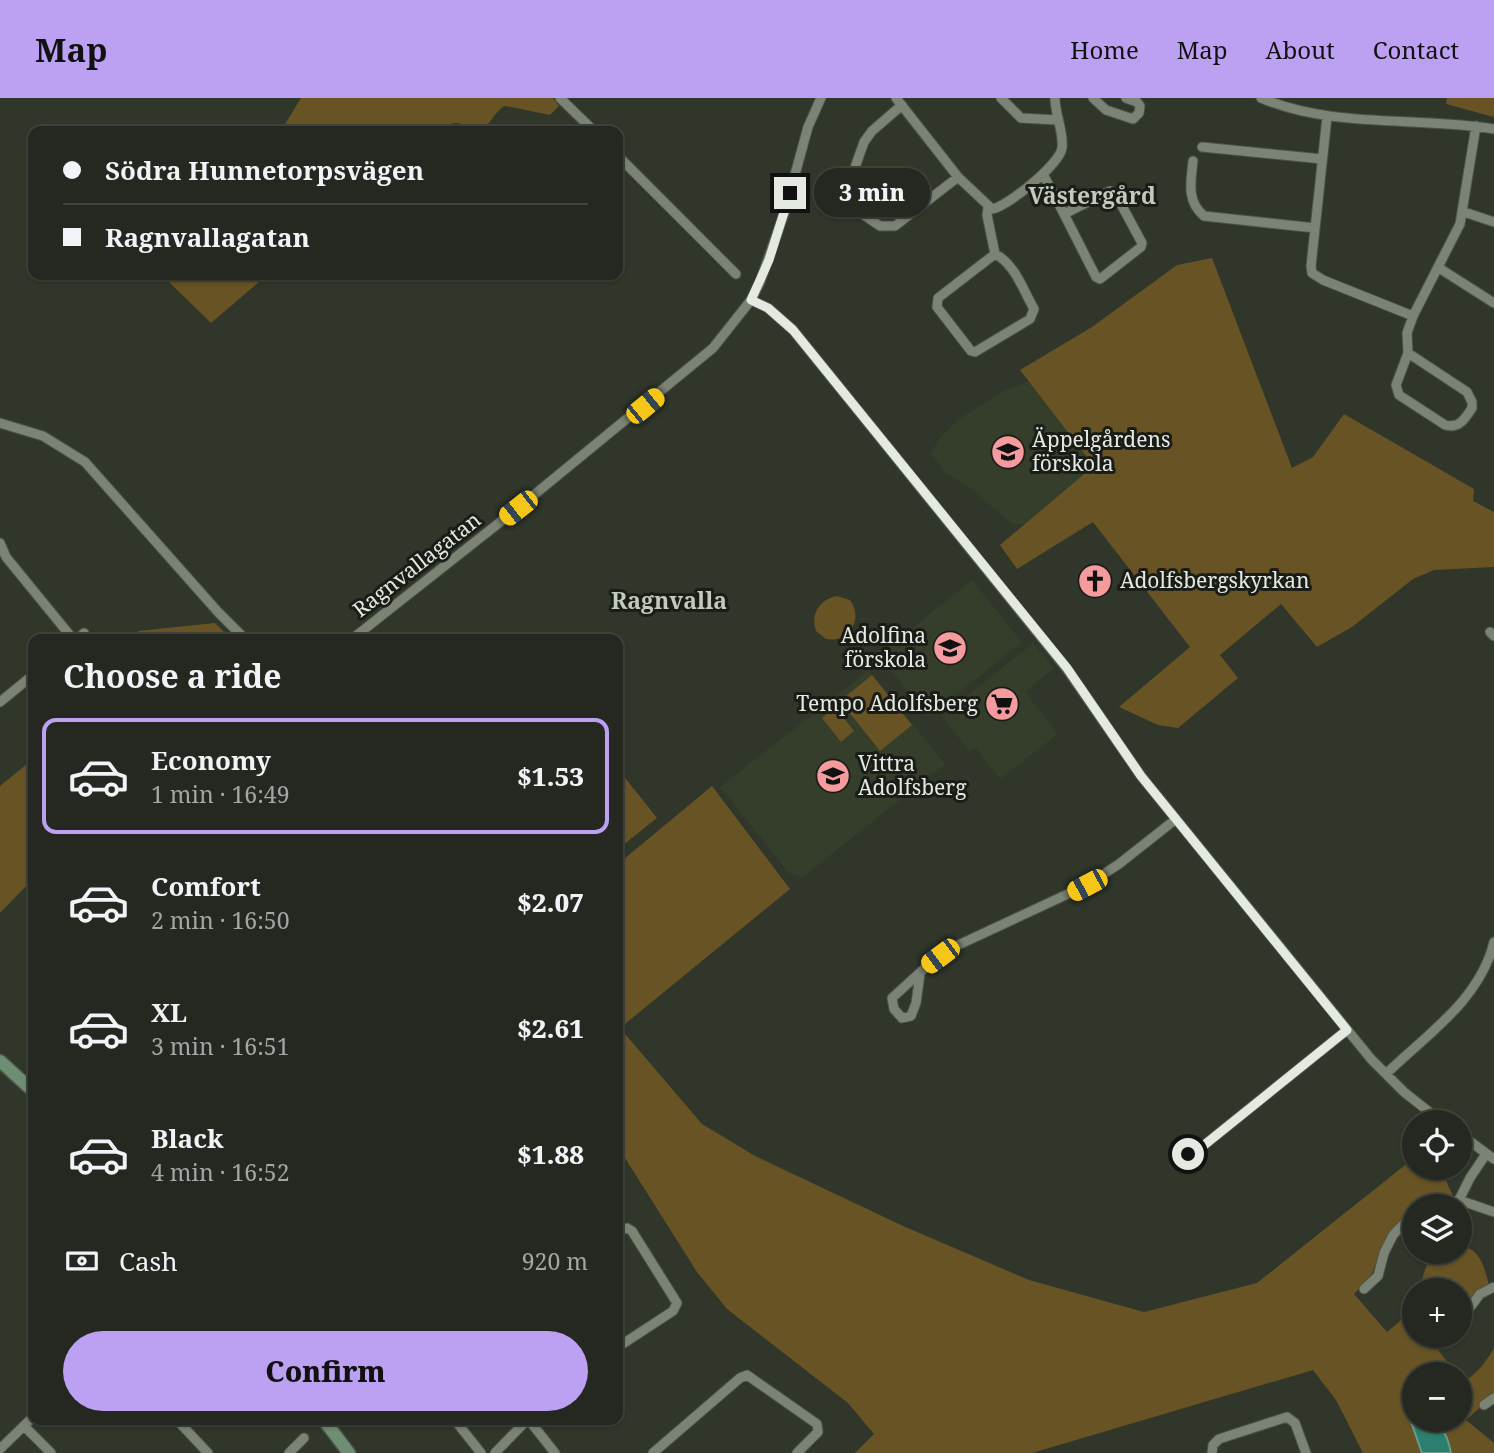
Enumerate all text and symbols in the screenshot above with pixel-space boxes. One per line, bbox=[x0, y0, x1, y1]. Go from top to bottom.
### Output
text: Map bbox=[35, 27, 108, 72]
text: Home bbox=[1070, 33, 1139, 66]
text: Map bbox=[1177, 33, 1228, 66]
text: About bbox=[1266, 33, 1335, 66]
text: Contact bbox=[1373, 33, 1459, 66]
text: Södra Hunnetorpsvägen bbox=[105, 152, 424, 188]
callout: 3 min bbox=[814, 168, 930, 217]
text: 3 min bbox=[839, 176, 905, 208]
route end bbox=[774, 177, 806, 209]
district label: Västergård bbox=[1028, 179, 1156, 211]
text: Ragnvallagatan bbox=[105, 219, 310, 255]
car bbox=[623, 385, 668, 427]
place label: Äppelgårdens förskola bbox=[1032, 425, 1171, 477]
school or university icon: Äppelgårdens förskola bbox=[989, 433, 1027, 471]
car bbox=[495, 487, 542, 529]
street label: Ragnvallagatan bbox=[347, 505, 486, 623]
church icon: Adolfsbergskyrkan bbox=[1076, 562, 1114, 600]
place label: Adolfsbergskyrkan bbox=[1120, 566, 1310, 594]
district label: Ragnvalla bbox=[611, 584, 727, 616]
place label: Adolfina förskola bbox=[841, 621, 926, 673]
school or university icon: Adolfina förskola bbox=[931, 629, 969, 667]
text: Choose a ride bbox=[63, 654, 282, 697]
supermarket icon: Tempo Adolfsberg bbox=[983, 685, 1021, 723]
place label: Tempo Adolfsberg bbox=[796, 689, 979, 717]
text: Economy bbox=[151, 742, 271, 778]
icon: car bbox=[67, 745, 130, 808]
place label: Vittra Adolfsberg bbox=[858, 749, 967, 801]
school or university icon: Vittra Adolfsberg bbox=[814, 757, 852, 795]
text: $1.53 bbox=[517, 758, 584, 794]
text: 1 min · 16:49 bbox=[151, 778, 289, 810]
car bbox=[1064, 866, 1111, 904]
text: Comfort bbox=[151, 868, 261, 904]
icon: car bbox=[67, 871, 130, 934]
text: $2.07 bbox=[517, 884, 584, 920]
text: 2 min · 16:50 bbox=[151, 904, 289, 936]
car bbox=[917, 935, 964, 977]
text: XL bbox=[151, 994, 187, 1030]
icon: car bbox=[67, 997, 130, 1060]
text: $2.61 bbox=[517, 1010, 584, 1046]
text: 3 min · 16:51 bbox=[151, 1030, 289, 1062]
map controls bbox=[1402, 1110, 1472, 1432]
button: locate bbox=[1402, 1110, 1472, 1180]
text: Black bbox=[151, 1120, 224, 1156]
icon: car bbox=[67, 1123, 130, 1186]
text: $1.88 bbox=[517, 1136, 584, 1172]
route start bbox=[1172, 1138, 1204, 1170]
text: 4 min · 16:52 bbox=[151, 1156, 289, 1188]
button: layers bbox=[1402, 1194, 1472, 1264]
icon: cash bbox=[63, 1242, 101, 1280]
text: Cash bbox=[119, 1243, 178, 1279]
text: 920 m bbox=[522, 1245, 588, 1277]
button: + bbox=[1402, 1278, 1472, 1348]
button: Confirm bbox=[63, 1331, 588, 1411]
button: − bbox=[1402, 1362, 1472, 1432]

